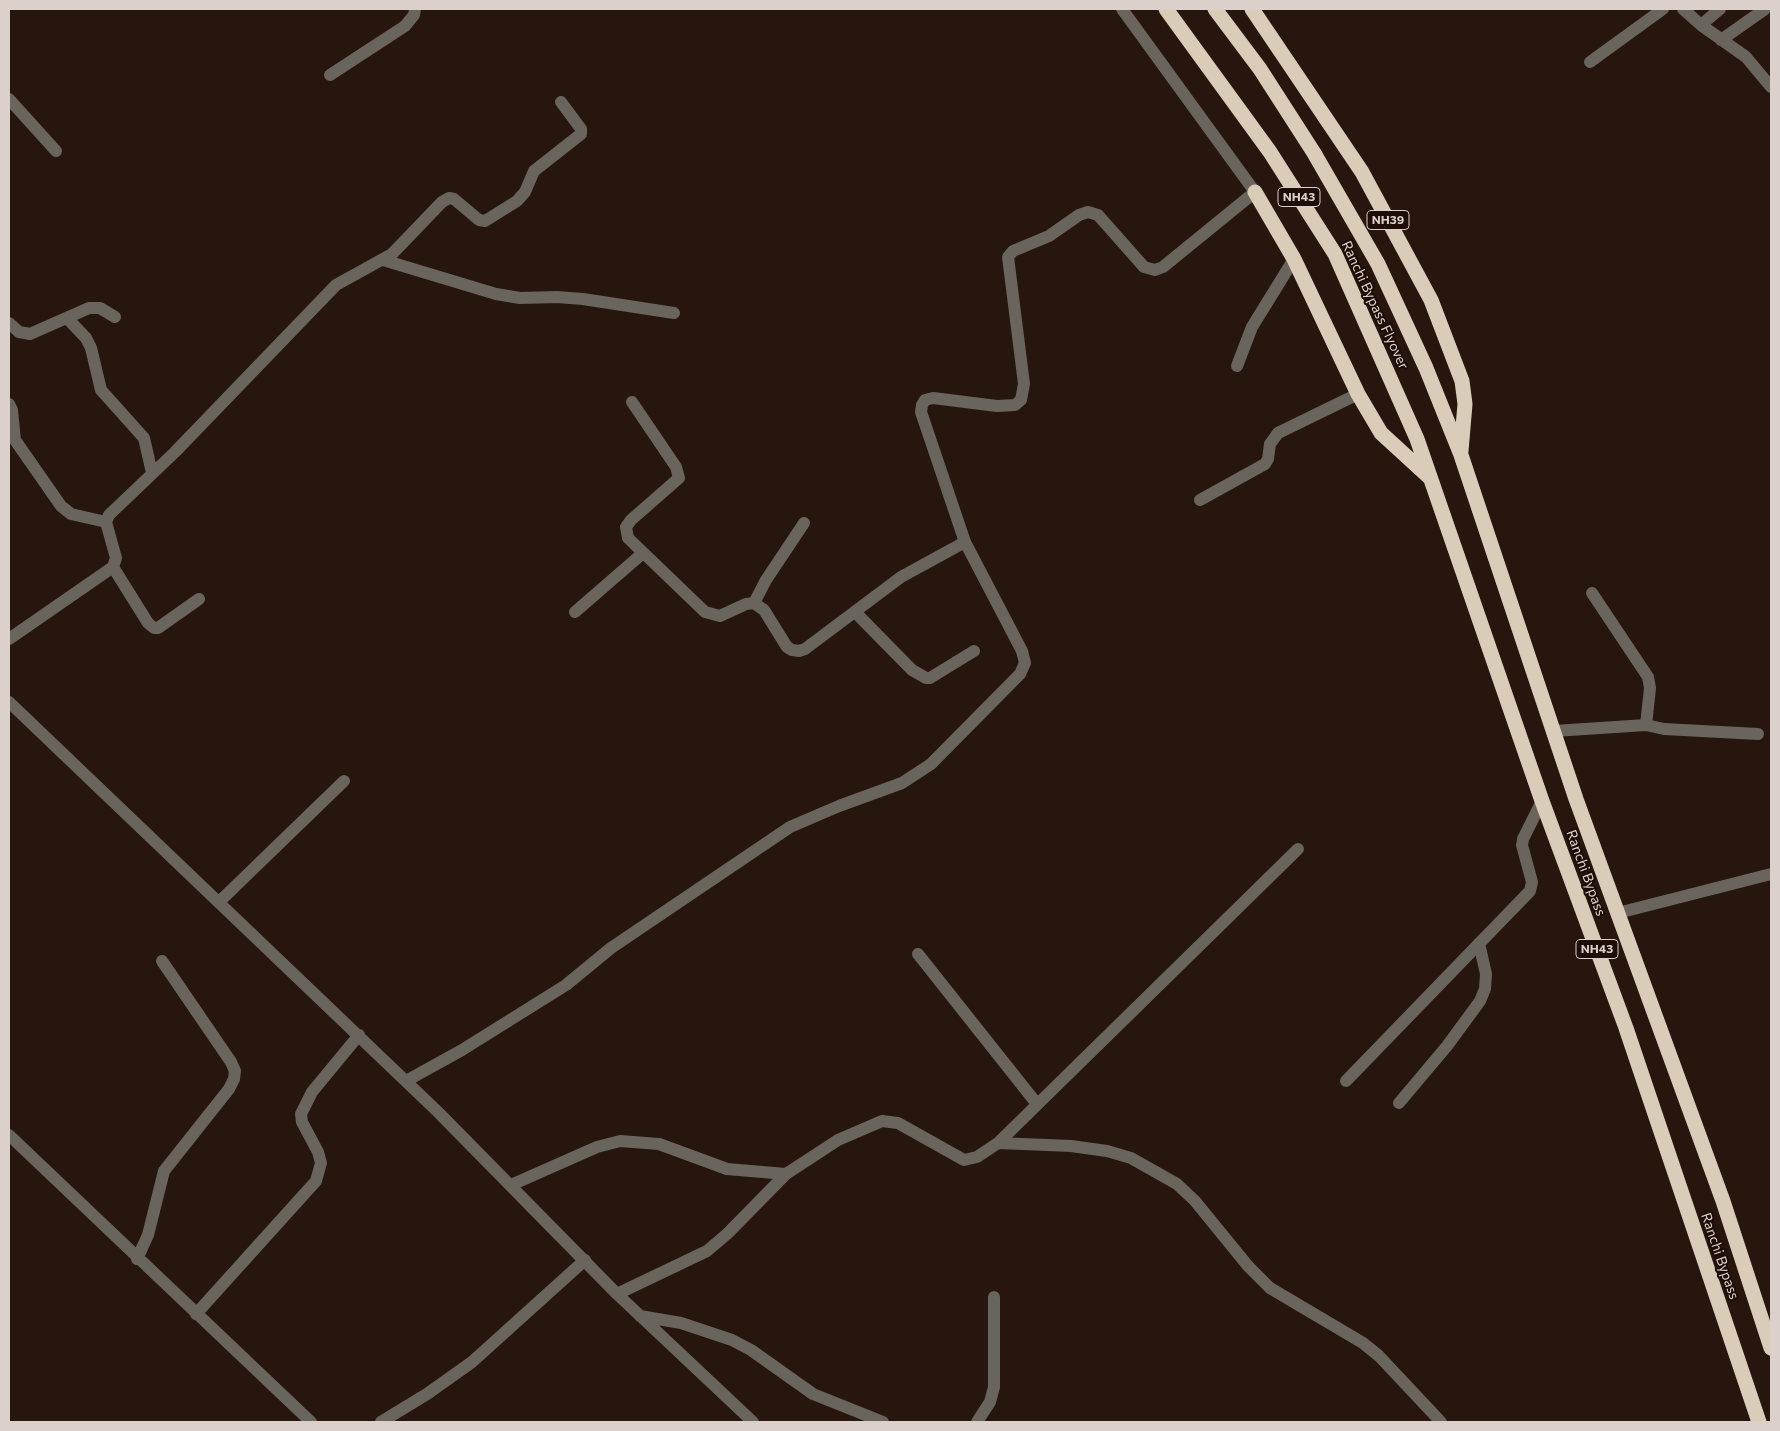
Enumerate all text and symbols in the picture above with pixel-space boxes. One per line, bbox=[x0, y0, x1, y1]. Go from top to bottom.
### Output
road number: NH43 bbox=[1278, 188, 1320, 206]
road number: NH39 bbox=[1367, 210, 1409, 230]
street label: Ranchi Bypass Flyover bbox=[1338, 238, 1412, 372]
street label: Ranchi Bypass bbox=[1563, 828, 1609, 918]
road number: NH43 bbox=[1576, 940, 1618, 959]
street label: Ranchi Bypass bbox=[1697, 1211, 1743, 1301]

